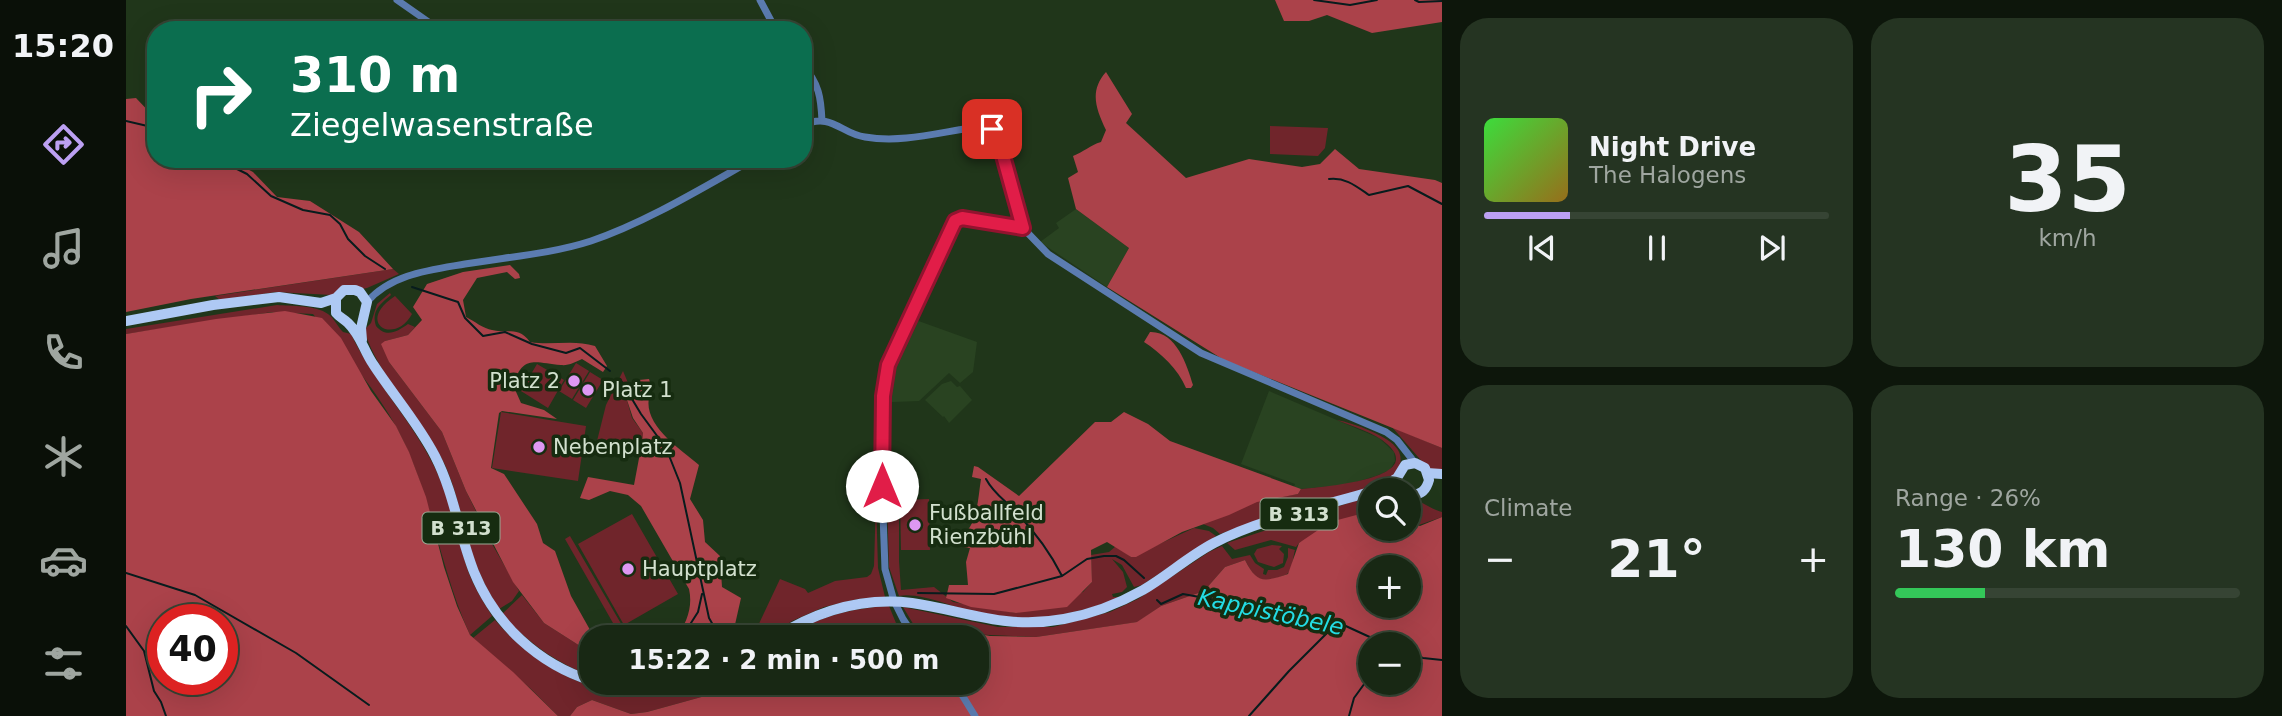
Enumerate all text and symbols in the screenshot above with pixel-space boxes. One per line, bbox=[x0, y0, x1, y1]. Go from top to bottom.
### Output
text: 15:20 bbox=[12, 27, 114, 65]
text: 310 m bbox=[290, 47, 460, 104]
icon: right bbox=[175, 49, 266, 140]
pin bbox=[962, 99, 1022, 159]
text: Ziegelwasenstraße bbox=[290, 106, 594, 144]
icon: arrive bbox=[973, 110, 1011, 148]
icon: directions bbox=[39, 120, 88, 169]
text: 35 bbox=[2004, 127, 2131, 232]
text: Night Drive bbox=[1589, 132, 1756, 162]
text: The Halogens bbox=[1589, 162, 1746, 188]
icon: music bbox=[39, 224, 88, 273]
text: km/h bbox=[2038, 225, 2097, 251]
icon: previous bbox=[1523, 229, 1561, 267]
icon: pause bbox=[1638, 229, 1676, 267]
icon: next bbox=[1753, 229, 1791, 267]
icon: phone bbox=[39, 328, 88, 377]
place label: Platz 2 bbox=[489, 369, 560, 393]
marker: Platz 2 bbox=[566, 373, 582, 389]
place label: Platz 1 bbox=[602, 378, 673, 402]
marker: Platz 1 bbox=[580, 382, 596, 398]
icon: climate bbox=[39, 432, 88, 481]
place label: Nebenplatz bbox=[553, 435, 672, 459]
marker: Nebenplatz bbox=[531, 439, 547, 455]
position arrow bbox=[845, 449, 919, 523]
map controls bbox=[1358, 478, 1421, 695]
button: search bbox=[1358, 478, 1421, 541]
text: Range · 26% bbox=[1895, 485, 2041, 511]
text: Climate bbox=[1484, 495, 1573, 521]
road number: B 313 bbox=[1260, 499, 1338, 530]
place label: Fußballfeld Rienzbühl bbox=[929, 501, 1044, 549]
road number: B 313 bbox=[422, 512, 500, 544]
marker: Fußballfeld Rienzbühl bbox=[907, 517, 923, 533]
text: 130 km bbox=[1895, 519, 2110, 579]
text: 21° bbox=[1607, 529, 1706, 589]
icon: car bbox=[39, 536, 88, 585]
text: − bbox=[1484, 537, 1516, 581]
text: + bbox=[1797, 537, 1829, 581]
button: + bbox=[1358, 555, 1421, 618]
place label: Hauptplatz bbox=[642, 557, 757, 581]
marker: Hauptplatz bbox=[620, 561, 636, 577]
water label: Kappistöbele bbox=[1196, 584, 1346, 640]
speed limit sign: 40 bbox=[147, 604, 238, 695]
button: − bbox=[1358, 632, 1421, 695]
icon: filters bbox=[39, 639, 88, 688]
text: 15:22 · 2 min · 500 m bbox=[629, 645, 939, 675]

